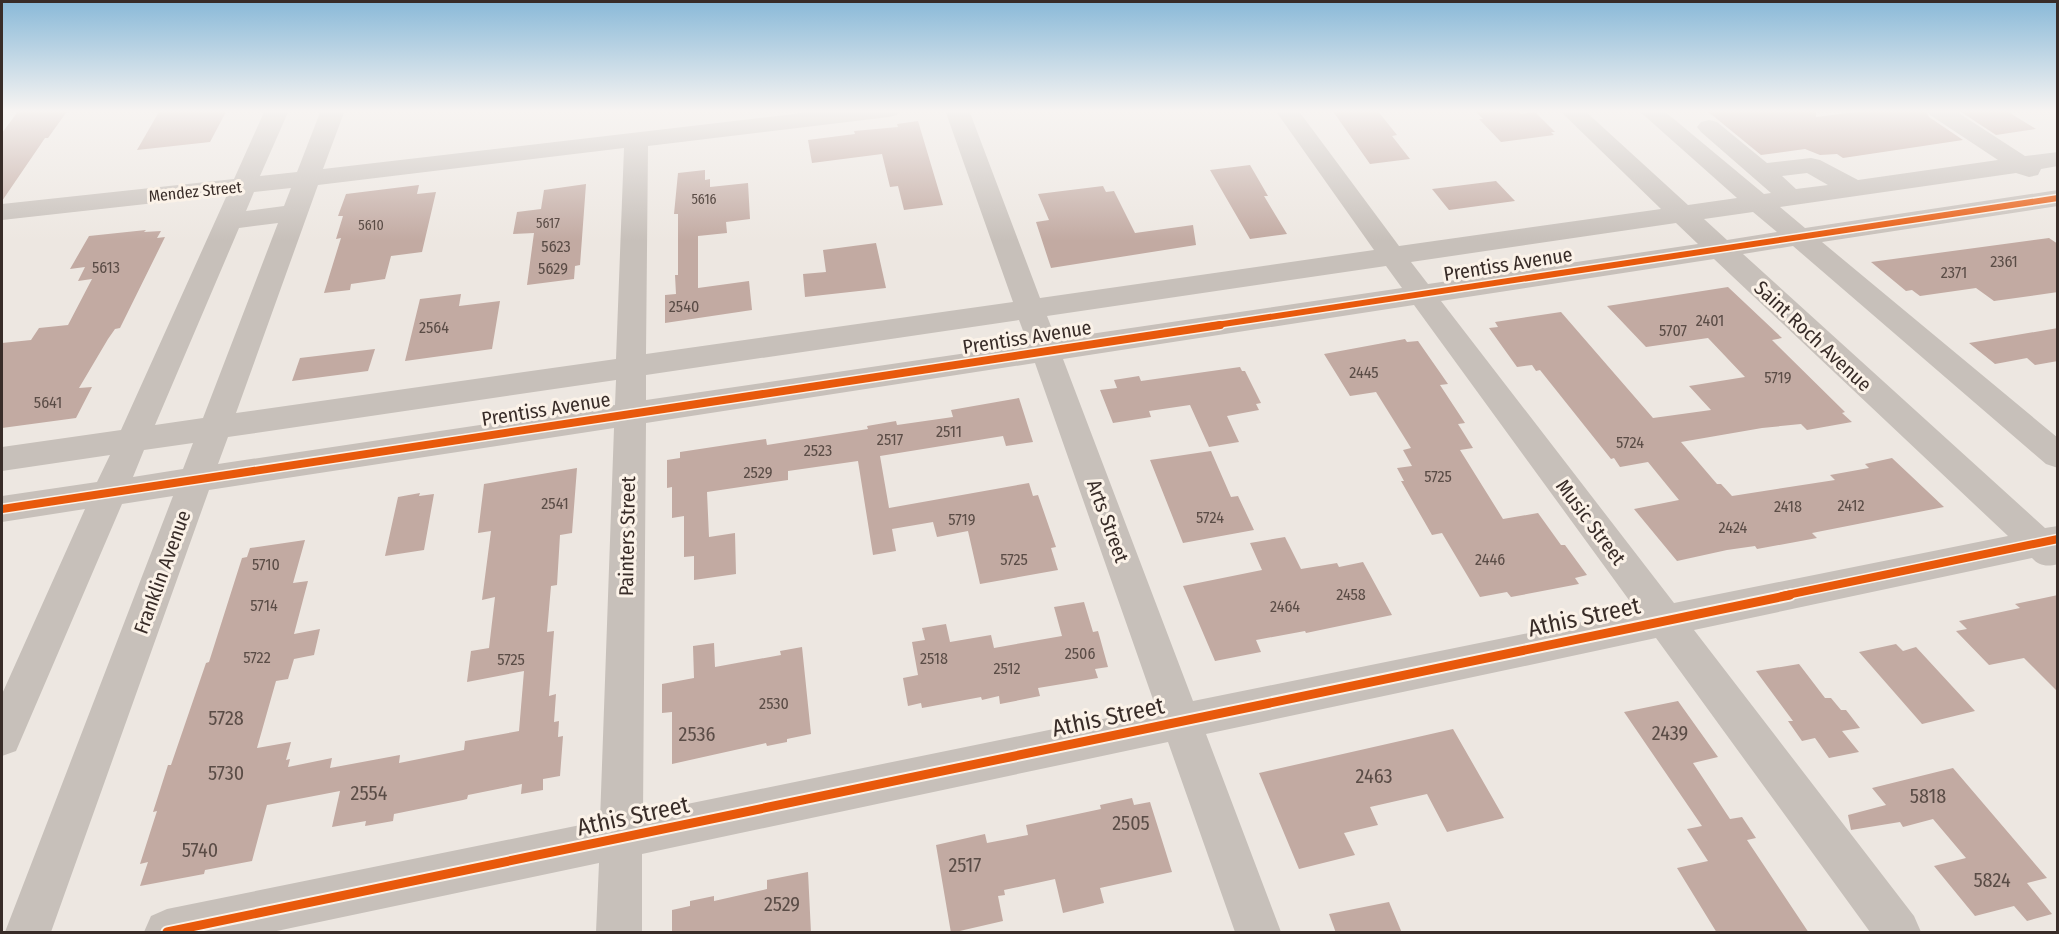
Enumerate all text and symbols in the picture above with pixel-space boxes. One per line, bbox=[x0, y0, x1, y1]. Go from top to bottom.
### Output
street label: Mendez Street bbox=[148, 177, 243, 206]
house number: 5616 bbox=[691, 191, 717, 208]
house number: 5617 bbox=[536, 215, 560, 232]
house number: 5610 bbox=[358, 217, 384, 234]
house number: 5623 bbox=[541, 237, 571, 256]
street label: Prentiss Avenue bbox=[1442, 242, 1574, 286]
house number: 2361 bbox=[1990, 252, 2018, 271]
house number: 5613 bbox=[92, 258, 120, 277]
house number: 5629 bbox=[538, 259, 568, 278]
house number: 2371 bbox=[1941, 263, 1967, 282]
street label: Saint Roch Avenue bbox=[1749, 276, 1877, 396]
house number: 2540 bbox=[669, 297, 699, 316]
house number: 2401 bbox=[1696, 311, 1724, 330]
street label: Prentiss Avenue bbox=[961, 315, 1093, 359]
house number: 2564 bbox=[419, 318, 449, 337]
house number: 5707 bbox=[1659, 321, 1687, 340]
house number: 2445 bbox=[1349, 363, 1379, 382]
house number: 5719 bbox=[1764, 368, 1792, 387]
street label: Prentiss Avenue bbox=[480, 387, 612, 431]
house number: 5641 bbox=[34, 393, 62, 412]
house number: 2511 bbox=[936, 422, 962, 441]
house number: 2517 bbox=[877, 430, 904, 449]
house number: 5724 bbox=[1616, 433, 1644, 452]
house number: 2523 bbox=[804, 441, 832, 460]
house number: 2529 bbox=[744, 463, 773, 482]
house number: 5725 bbox=[1424, 467, 1452, 486]
street label: Painters Street bbox=[614, 475, 640, 596]
street label: Music Street bbox=[1551, 475, 1631, 570]
street label: Arts Street bbox=[1082, 476, 1134, 566]
house number: 2541 bbox=[541, 494, 569, 513]
house number: 2412 bbox=[1838, 496, 1864, 515]
house number: 2418 bbox=[1774, 497, 1802, 516]
street label: Franklin Avenue bbox=[129, 507, 195, 637]
house number: 5724 bbox=[1196, 508, 1224, 527]
house number: 5719 bbox=[948, 510, 976, 529]
house number: 2424 bbox=[1719, 518, 1748, 537]
house number: 5725 bbox=[1000, 550, 1028, 569]
house number: 2446 bbox=[1475, 550, 1505, 569]
house number: 5710 bbox=[252, 555, 280, 574]
house number: 2458 bbox=[1336, 585, 1366, 604]
street label: Athis Street bbox=[1525, 591, 1643, 643]
house number: 5714 bbox=[250, 596, 278, 615]
house number: 2464 bbox=[1270, 597, 1300, 616]
house number: 2506 bbox=[1065, 644, 1095, 663]
house number: 5722 bbox=[243, 648, 271, 667]
house number: 2518 bbox=[920, 649, 948, 668]
house number: 5725 bbox=[497, 650, 525, 669]
house number: 2512 bbox=[994, 659, 1020, 678]
street label: Athis Street bbox=[1049, 691, 1167, 743]
house number: 2530 bbox=[759, 694, 789, 713]
house number: 5728 bbox=[208, 706, 244, 730]
house number: 2439 bbox=[1652, 721, 1688, 745]
house number: 2536 bbox=[679, 722, 715, 746]
house number: 5730 bbox=[208, 761, 244, 785]
house number: 2463 bbox=[1356, 764, 1392, 788]
house number: 2554 bbox=[351, 781, 388, 805]
house number: 5818 bbox=[1910, 784, 1946, 808]
street label: Athis Street bbox=[574, 790, 692, 842]
house number: 2505 bbox=[1112, 811, 1150, 835]
house number: 5740 bbox=[182, 838, 218, 862]
house number: 2517 bbox=[949, 853, 981, 877]
house number: 5824 bbox=[1973, 868, 2011, 892]
house number: 2529 bbox=[764, 892, 800, 916]

